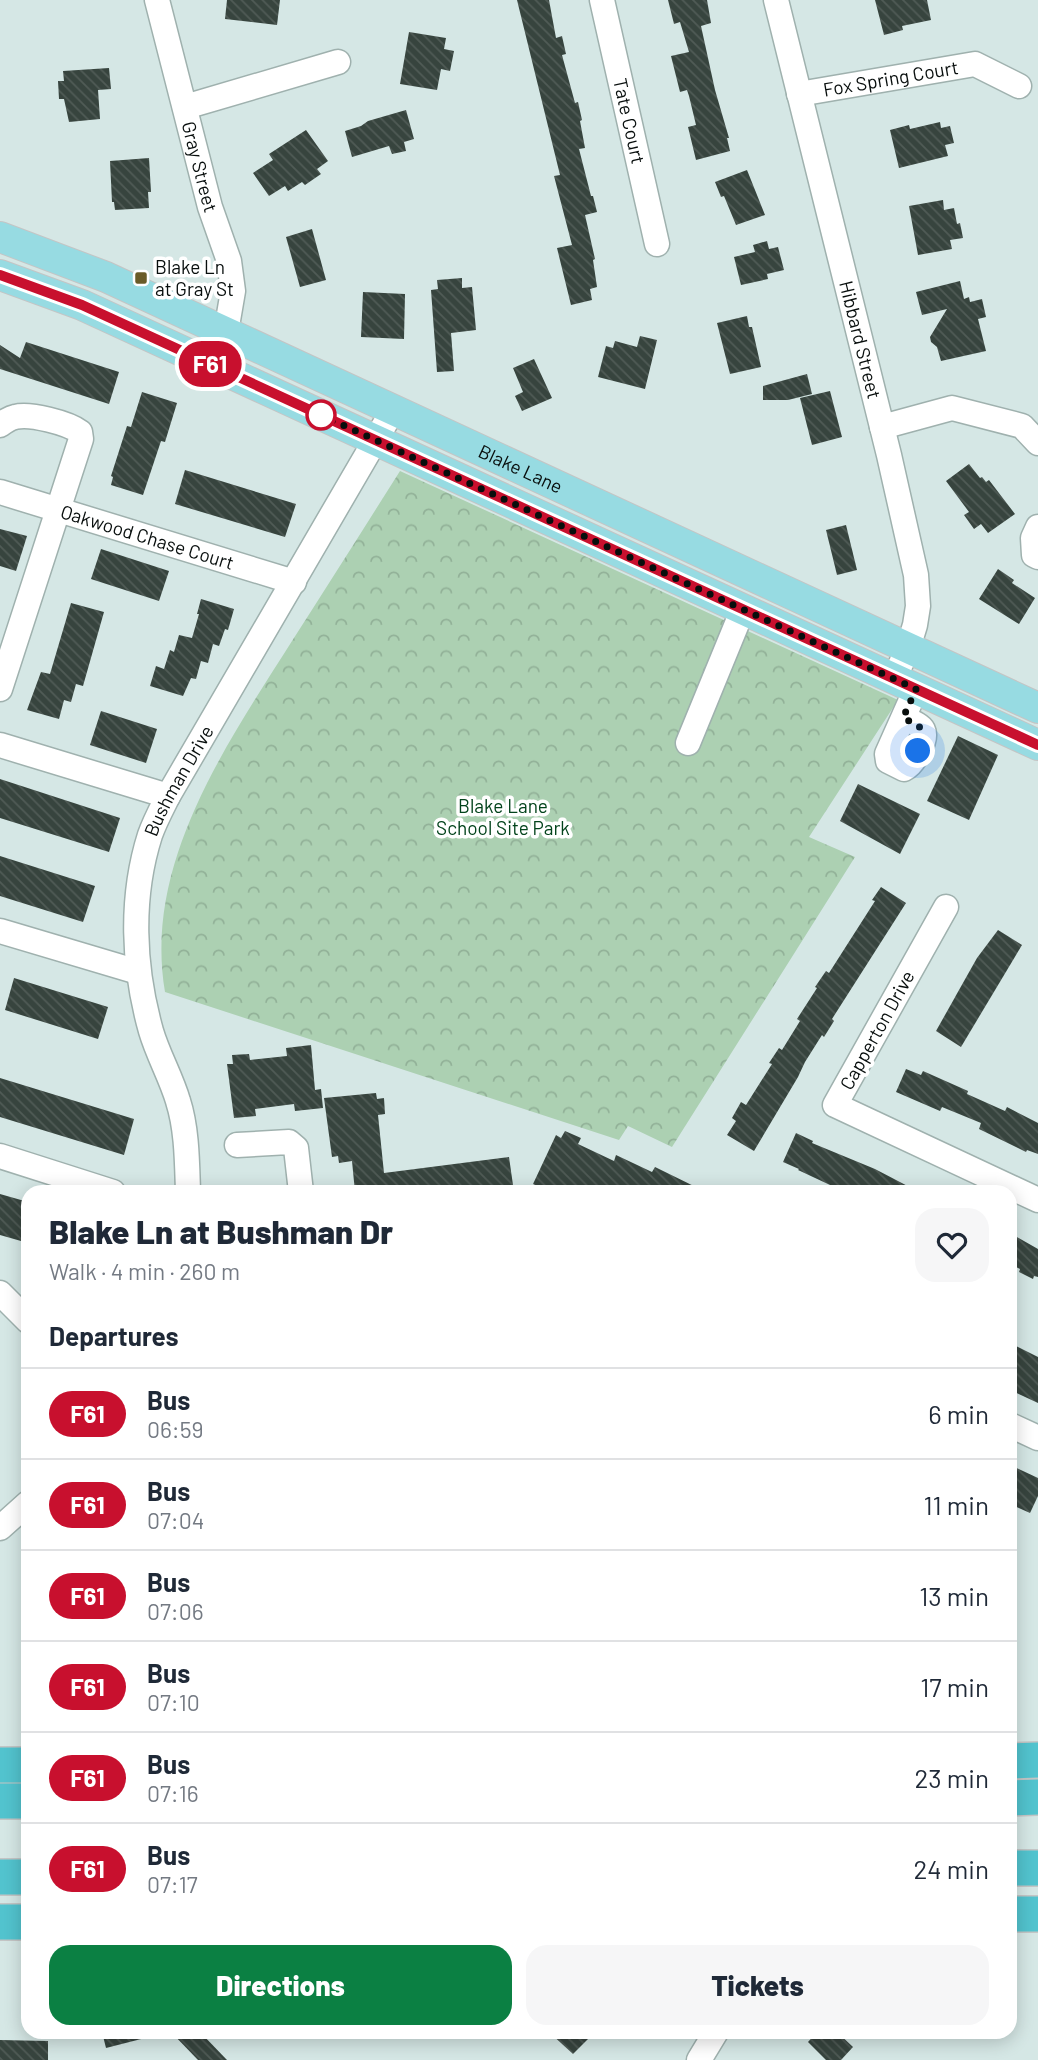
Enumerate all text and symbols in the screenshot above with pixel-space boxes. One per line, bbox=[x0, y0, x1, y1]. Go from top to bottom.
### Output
street label: Fox Spring Court bbox=[821, 55, 960, 101]
street label: Tate Court bbox=[609, 76, 651, 166]
street label: Gray Street bbox=[178, 119, 223, 215]
place label: Blake Ln at Gray St bbox=[155, 255, 234, 300]
marker: Blake Ln at Gray St bbox=[133, 270, 149, 286]
street label: Hibbard Street bbox=[835, 278, 887, 401]
line badge: F61 bbox=[170, 341, 250, 387]
text: F61 bbox=[193, 349, 227, 378]
unlabelled marker bbox=[306, 400, 336, 430]
street label: Blake Lane bbox=[475, 439, 566, 498]
street label: Oakwood Chase Court bbox=[58, 499, 237, 574]
street label: Bushman Drive bbox=[139, 721, 218, 839]
your location bbox=[900, 733, 935, 768]
park label: Blake Lane School Site Park bbox=[436, 794, 570, 839]
street label: Capperton Drive bbox=[834, 966, 919, 1093]
button: heart bbox=[915, 1208, 989, 1282]
text: Blake Ln at Bushman Dr bbox=[49, 1211, 393, 1251]
text: Walk · 4 min · 260 m bbox=[49, 1257, 240, 1285]
text: Departures bbox=[49, 1320, 179, 1351]
text: Bus bbox=[147, 1384, 190, 1415]
text: 6 min bbox=[928, 1398, 989, 1429]
text: F61 bbox=[70, 1399, 105, 1428]
text: 06:59 bbox=[147, 1415, 203, 1443]
text: Bus bbox=[147, 1475, 190, 1506]
text: 11 min bbox=[923, 1489, 989, 1520]
text: F61 bbox=[70, 1490, 105, 1519]
text: 07:04 bbox=[147, 1506, 204, 1534]
text: Bus bbox=[147, 1566, 190, 1597]
text: 13 min bbox=[919, 1580, 989, 1611]
text: F61 bbox=[70, 1581, 105, 1610]
text: 07:06 bbox=[147, 1597, 204, 1625]
text: Bus bbox=[147, 1657, 190, 1688]
text: 17 min bbox=[920, 1671, 989, 1702]
text: F61 bbox=[70, 1672, 105, 1701]
text: 07:10 bbox=[147, 1688, 200, 1716]
text: Bus bbox=[147, 1748, 190, 1779]
text: 23 min bbox=[914, 1762, 989, 1793]
text: F61 bbox=[70, 1763, 105, 1792]
text: 07:16 bbox=[147, 1779, 199, 1807]
text: Bus bbox=[147, 1839, 190, 1870]
text: 24 min bbox=[913, 1853, 989, 1884]
text: F61 bbox=[70, 1854, 105, 1883]
text: 07:17 bbox=[147, 1870, 198, 1898]
button: Directions bbox=[49, 1945, 512, 2025]
button: Tickets bbox=[526, 1945, 989, 2025]

